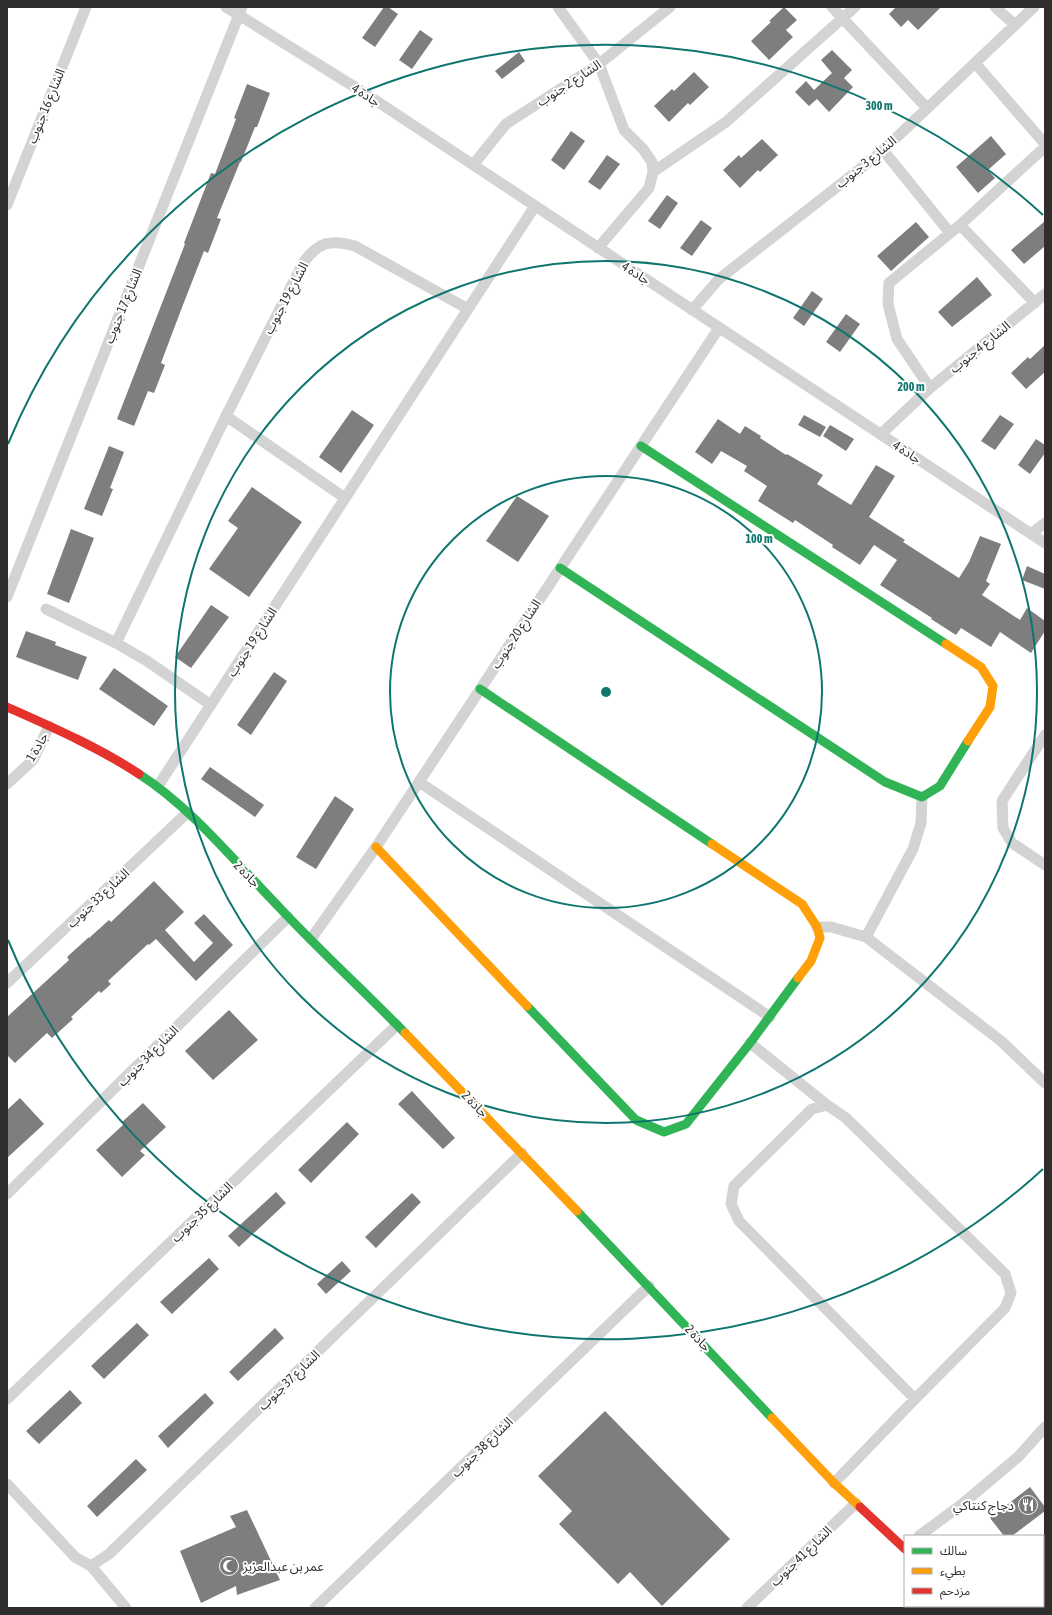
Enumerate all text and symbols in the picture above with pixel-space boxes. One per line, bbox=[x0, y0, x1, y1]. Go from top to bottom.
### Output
street label: الشارع 2 جنوب bbox=[534, 57, 606, 112]
street label: الشارع 16 جنوب bbox=[24, 66, 71, 147]
street label: جادة 4 bbox=[349, 80, 383, 110]
text: 300 m bbox=[865, 99, 893, 113]
street label: الشارع 3 جنوب bbox=[833, 133, 901, 193]
street label: جادة 4 bbox=[619, 258, 653, 288]
street label: الشارع 19 جنوب bbox=[261, 259, 314, 338]
street label: الشارع 17 جنوب bbox=[101, 266, 148, 347]
street label: الشارع 4 جنوب bbox=[947, 318, 1015, 378]
text: 200 m bbox=[897, 380, 925, 394]
street label: جادة 4 bbox=[890, 437, 924, 467]
text: 100 m bbox=[745, 532, 773, 546]
street label: الشارع 20 جنوب bbox=[488, 597, 546, 673]
street label: الشارع 19 جنوب bbox=[224, 605, 282, 681]
centre of rings bbox=[599, 685, 613, 699]
street label: جادة 1 bbox=[23, 730, 51, 764]
street label: جادة 2 bbox=[231, 858, 263, 891]
street label: الشارع 33 جنوب bbox=[64, 865, 134, 933]
street label: الشارع 34 جنوب bbox=[115, 1023, 184, 1092]
street label: جادة 2 bbox=[459, 1088, 491, 1121]
street label: الشارع 35 جنوب bbox=[168, 1179, 238, 1247]
street label: جادة 2 bbox=[682, 1322, 714, 1355]
street label: الشارع 37 جنوب bbox=[255, 1347, 325, 1415]
street label: الشارع 38 جنوب bbox=[448, 1414, 518, 1482]
restaurant icon: دجاج كنتاكي bbox=[1017, 1494, 1039, 1516]
place label: دجاج كنتاكي bbox=[953, 1498, 1014, 1516]
street label: الشارع 41 جنوب bbox=[767, 1523, 837, 1591]
legend bbox=[904, 1535, 1044, 1607]
text: سالك bbox=[940, 1544, 967, 1558]
mosque icon: عمر بن عبدالعزيز bbox=[218, 1555, 240, 1577]
place label: عمر بن عبدالعزيز bbox=[242, 1559, 324, 1575]
text: بطيء bbox=[940, 1564, 966, 1581]
text: مزدحم bbox=[940, 1584, 970, 1600]

